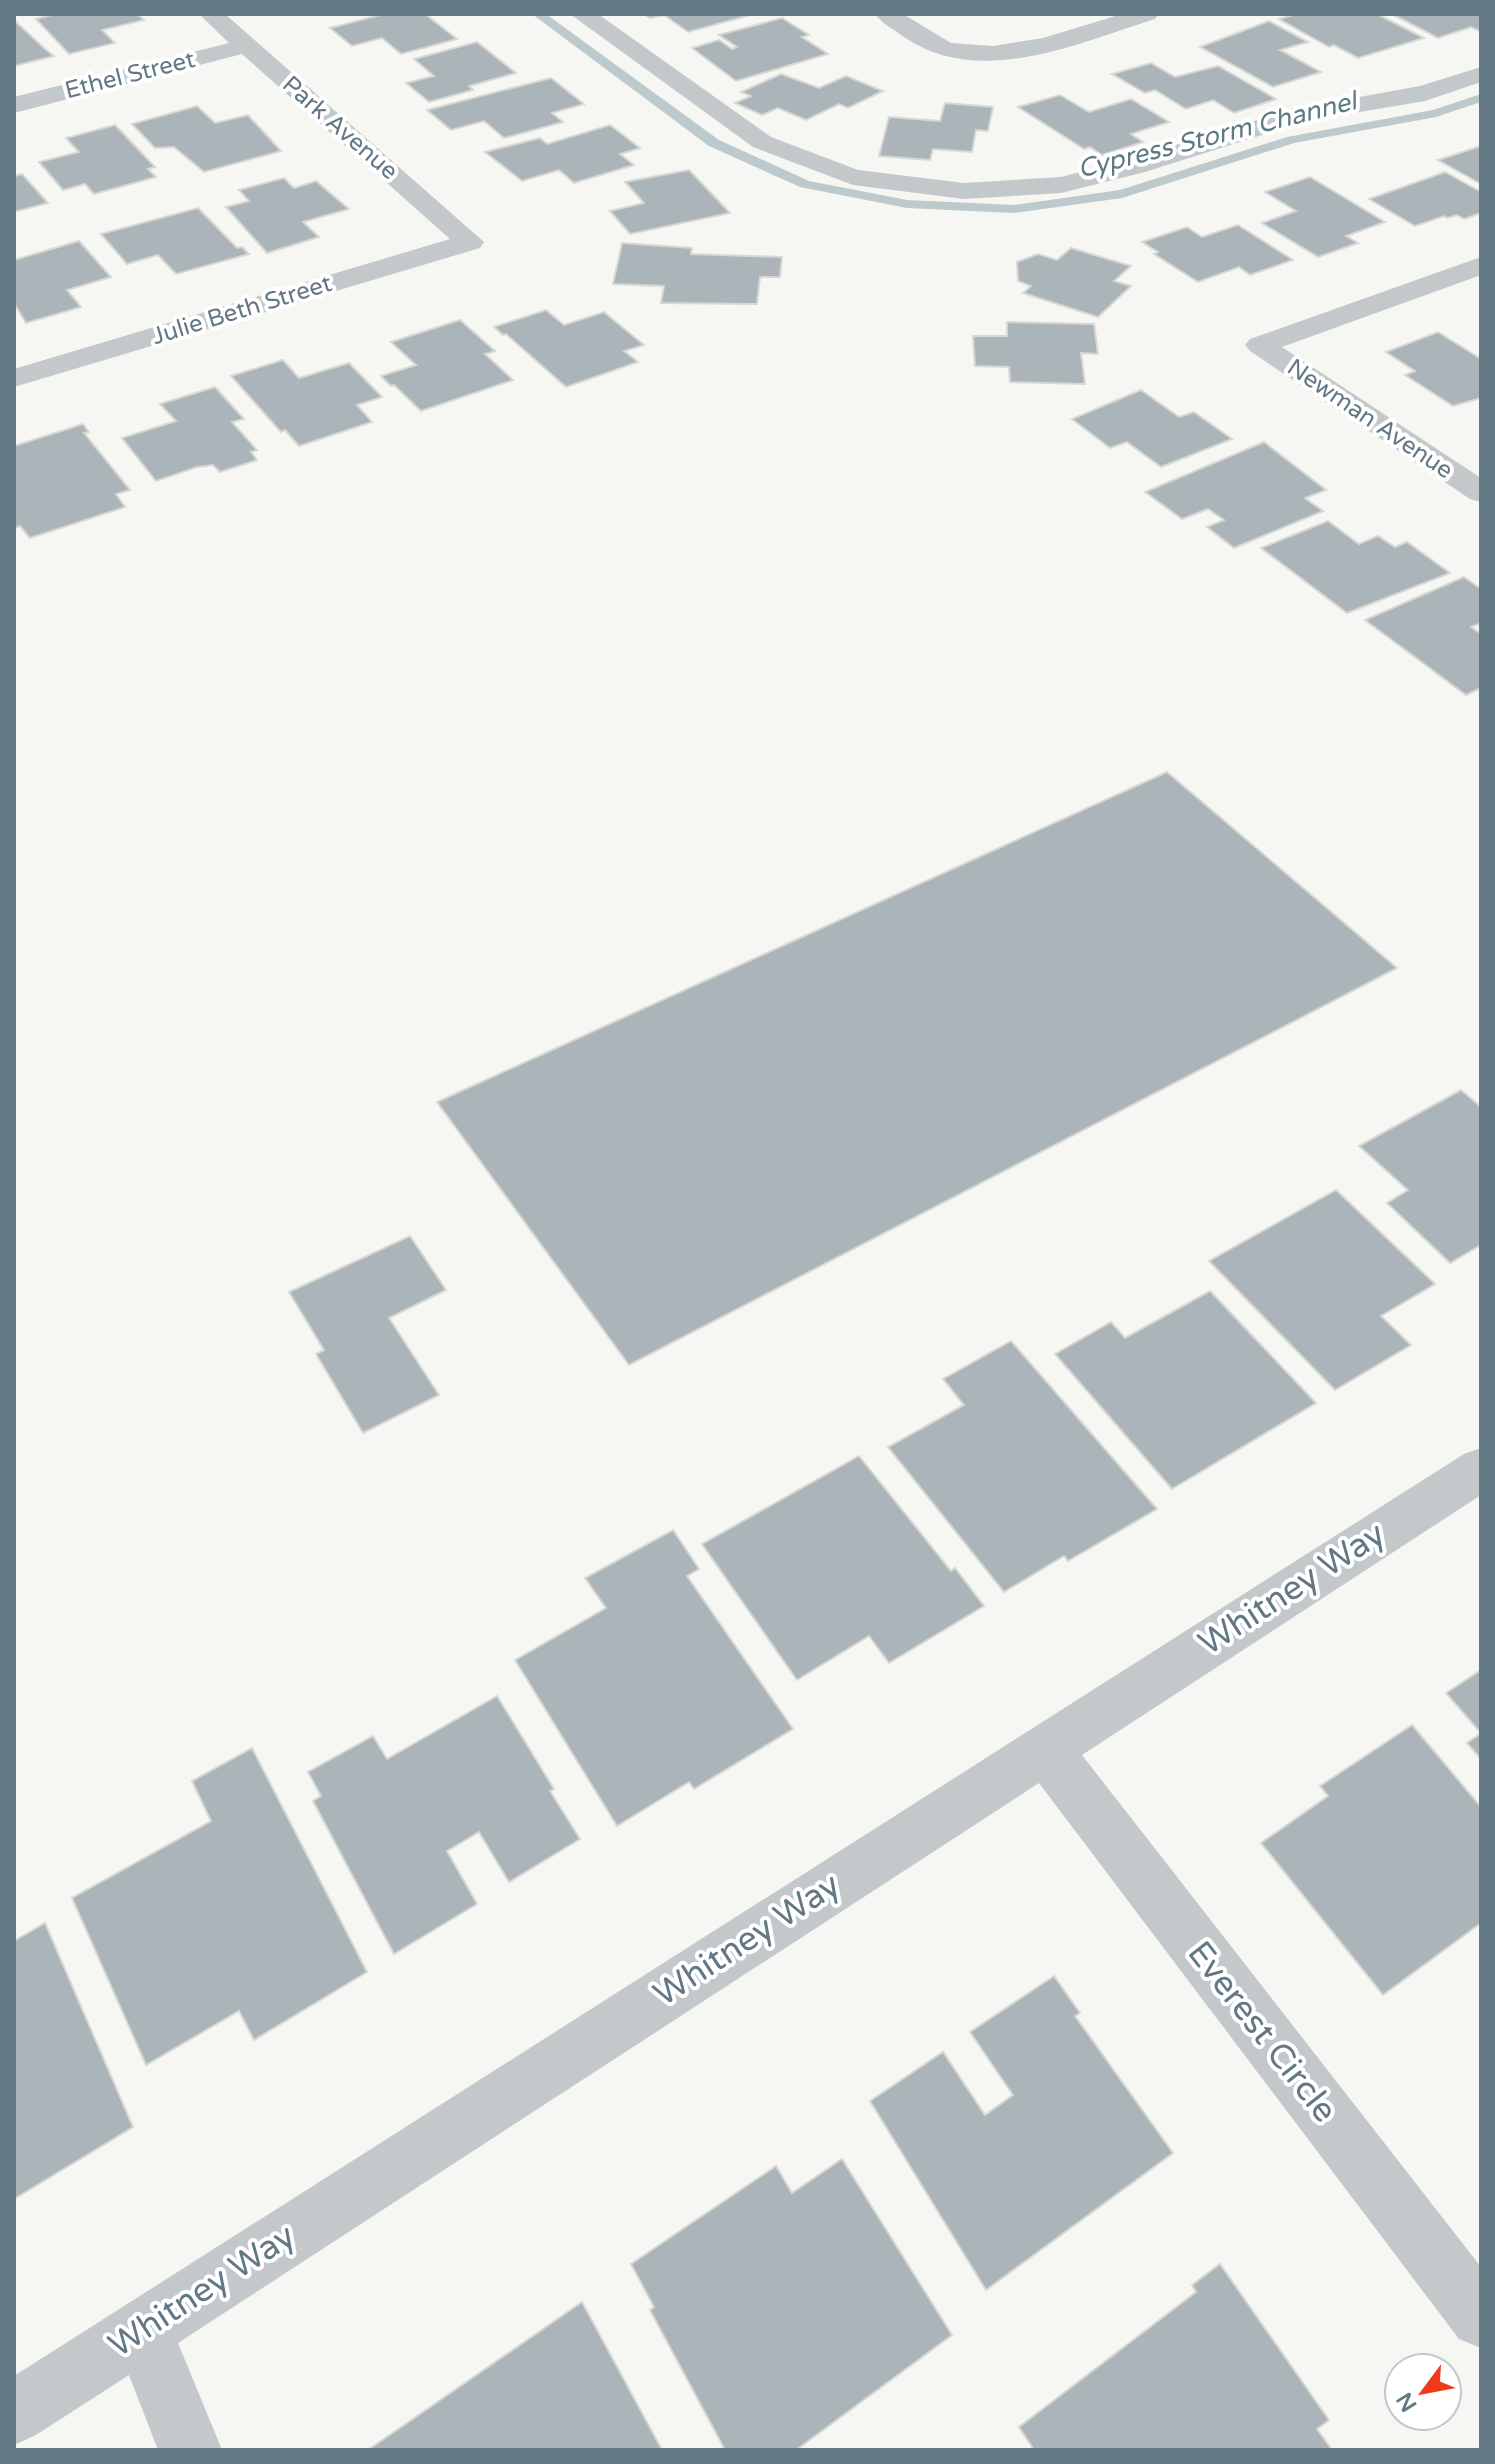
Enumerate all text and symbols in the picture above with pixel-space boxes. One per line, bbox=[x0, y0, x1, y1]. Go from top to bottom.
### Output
street label: Ethel Street bbox=[62, 45, 198, 105]
street label: Park Avenue bbox=[276, 70, 404, 186]
water label: Cypress Storm Channel bbox=[1074, 85, 1363, 185]
street label: Julie Beth Street bbox=[149, 269, 335, 351]
street label: Newman Avenue bbox=[1282, 353, 1458, 485]
street label: Whitney Way bbox=[1191, 1514, 1393, 1664]
street label: Whitney Way bbox=[646, 1865, 848, 2015]
street label: Everest Circle bbox=[1179, 1933, 1345, 2131]
street label: Whitney Way bbox=[101, 2216, 303, 2366]
north arrow bbox=[1383, 2352, 1463, 2432]
text: N bbox=[1391, 2388, 1423, 2416]

